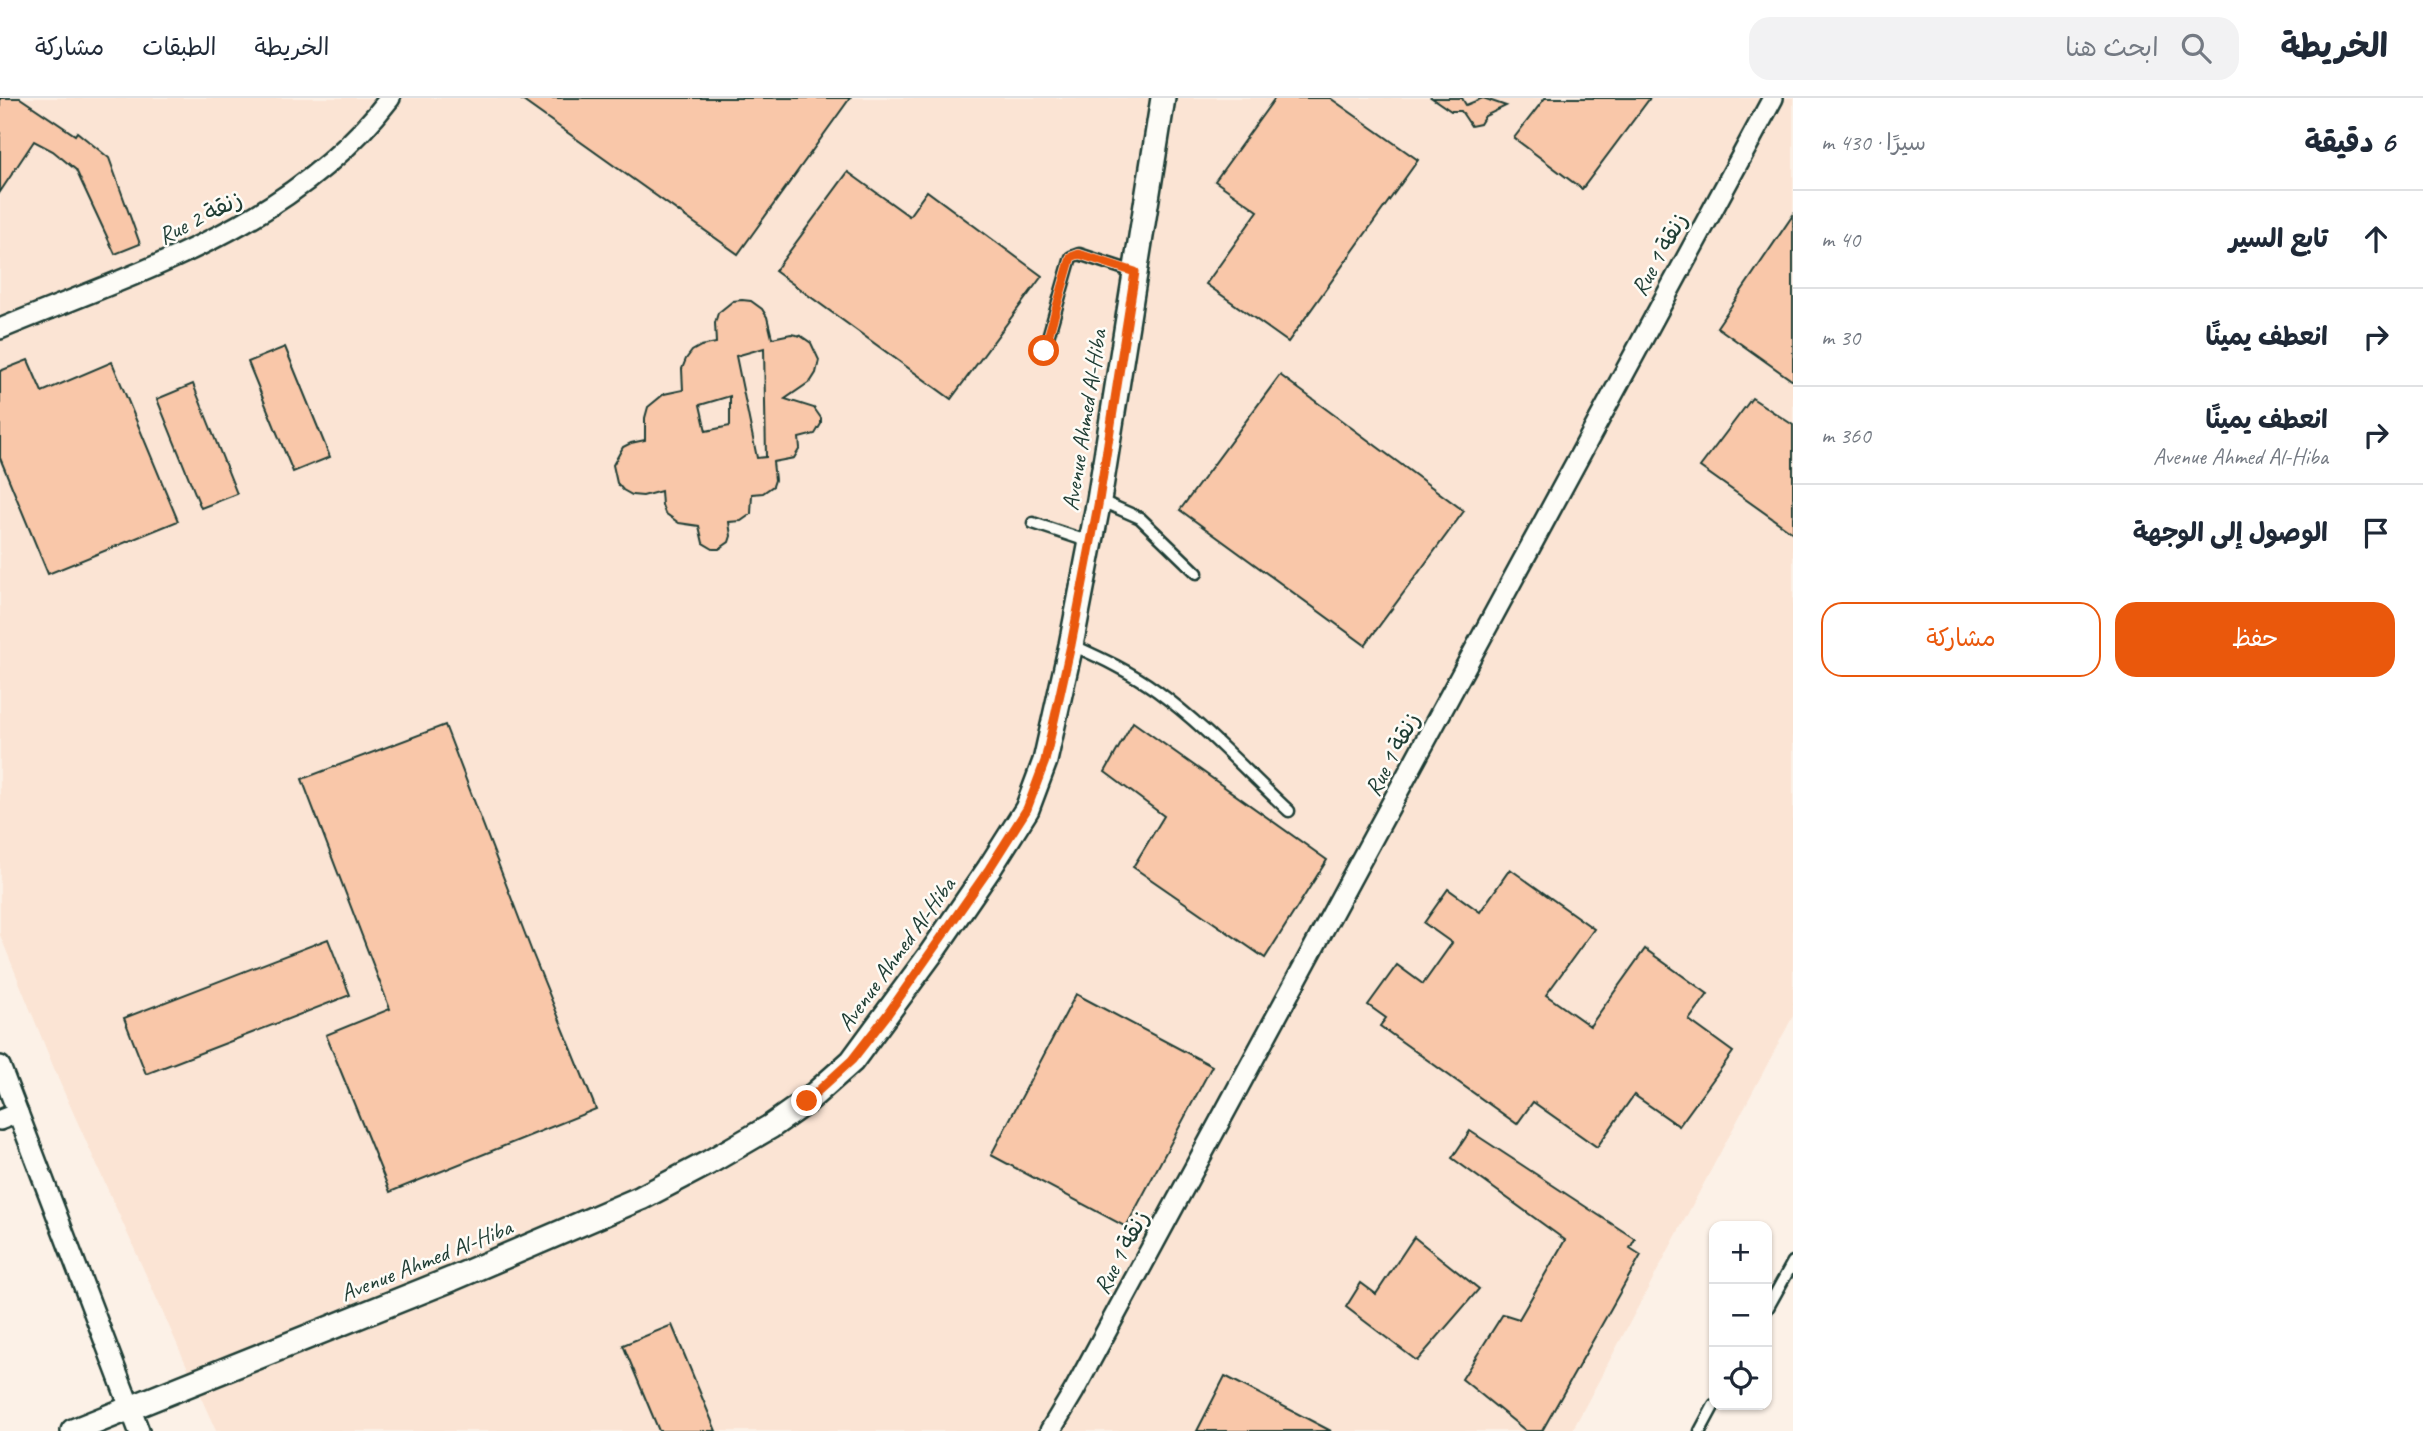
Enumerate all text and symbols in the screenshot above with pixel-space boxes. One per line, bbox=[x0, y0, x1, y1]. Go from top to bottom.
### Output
search box bbox=[1749, 17, 2239, 80]
text: الخريطة bbox=[2281, 25, 2388, 67]
icon: search bbox=[2177, 29, 2215, 67]
text: ابحث هنا bbox=[2065, 31, 2159, 64]
text: مشاركة bbox=[35, 32, 104, 62]
text: الطبقات bbox=[142, 32, 217, 62]
text: الخريطة bbox=[255, 32, 329, 62]
text: 6 دقيقة bbox=[2304, 123, 2395, 161]
text: سيرًا · 430 m bbox=[1821, 128, 1926, 157]
street label: Rue 2 زنقة bbox=[153, 183, 247, 251]
street label: Rue 1 زنقة bbox=[1624, 207, 1694, 301]
icon: ahead bbox=[2357, 220, 2395, 258]
text: تابع السير bbox=[2229, 222, 2328, 255]
text: 40 m bbox=[1821, 225, 1860, 254]
icon: right bbox=[2357, 318, 2395, 356]
text: انعطف يمينًا bbox=[2206, 320, 2328, 353]
text: 30 m bbox=[1821, 323, 1860, 352]
street label: Avenue Ahmed Al-Hiba bbox=[1055, 326, 1113, 513]
route start bbox=[1028, 335, 1059, 366]
text: انعطف يمينًا bbox=[2206, 403, 2328, 436]
icon: right bbox=[2357, 416, 2395, 454]
text: 360 m bbox=[1821, 421, 1871, 450]
text: Avenue Ahmed Al-Hiba bbox=[2153, 442, 2328, 471]
icon: arrive bbox=[2357, 514, 2395, 552]
text: الوصول إلى الوجهة bbox=[2133, 516, 2328, 549]
button: مشاركة bbox=[1821, 602, 2101, 677]
button: حفظ bbox=[2115, 602, 2395, 677]
street label: Rue 1 زنقة bbox=[1357, 707, 1427, 801]
street label: Avenue Ahmed Al-Hiba bbox=[830, 870, 963, 1037]
route end bbox=[791, 1085, 822, 1116]
street label: Rue 1 زنقة bbox=[1086, 1205, 1156, 1299]
street label: Avenue Ahmed Al-Hiba bbox=[336, 1211, 518, 1308]
map controls bbox=[1709, 1221, 1772, 1410]
button: + bbox=[1709, 1221, 1772, 1284]
button: − bbox=[1709, 1284, 1772, 1347]
button: locate bbox=[1709, 1347, 1772, 1410]

